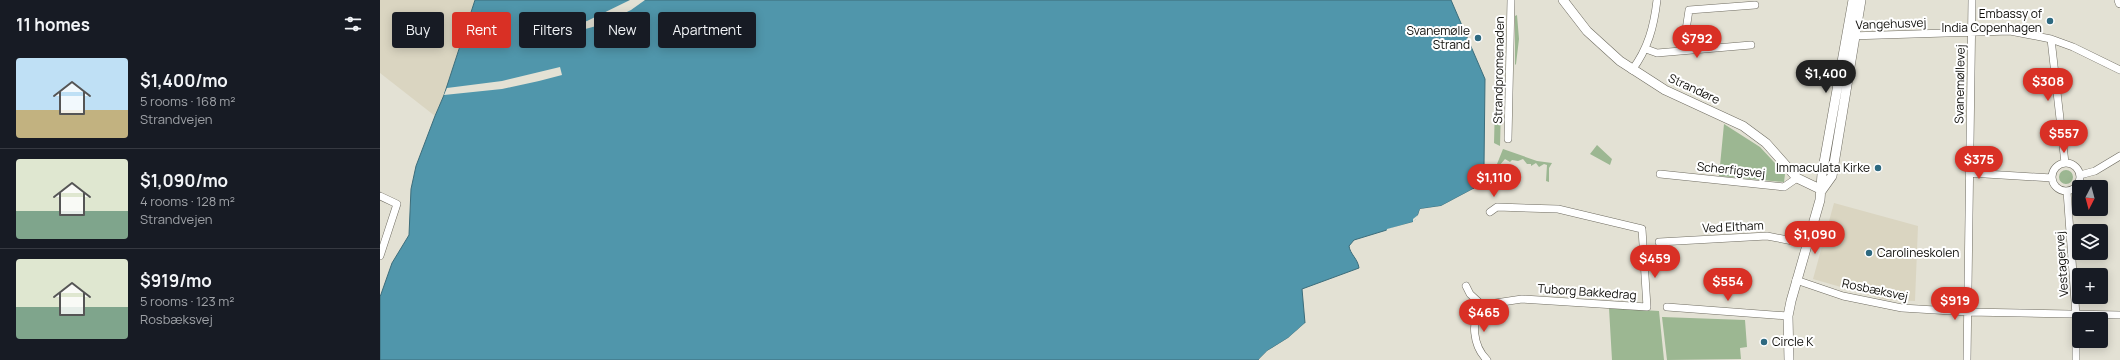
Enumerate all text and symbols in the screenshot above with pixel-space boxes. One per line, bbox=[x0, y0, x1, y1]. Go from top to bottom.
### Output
place label: Embassy of India Copenhagen bbox=[1942, 5, 2043, 36]
chip: Buy bbox=[392, 12, 444, 48]
chip: Rent bbox=[452, 12, 511, 48]
chip: Filters bbox=[519, 12, 586, 48]
chip: New bbox=[594, 12, 650, 48]
chip: Apartment bbox=[658, 12, 756, 48]
text: 11 homes bbox=[16, 13, 90, 36]
icon: filters bbox=[342, 13, 364, 35]
street label: Vangehusvej bbox=[1855, 14, 1927, 33]
street label: Strandpromenaden bbox=[1489, 16, 1508, 124]
marker: Embassy of India Copenhagen bbox=[2045, 16, 2055, 26]
place label: Svanemølle Strand bbox=[1406, 22, 1470, 53]
pin: $792 bbox=[1673, 25, 1721, 59]
text: $792 bbox=[1682, 29, 1712, 47]
marker: Svanemølle Strand bbox=[1473, 33, 1483, 43]
street label: Svanemøllevej bbox=[1950, 44, 1969, 124]
pin: $1,400 bbox=[1793, 60, 1859, 94]
text: $1,400 bbox=[1805, 64, 1847, 82]
pin: $308 bbox=[2024, 68, 2072, 102]
text: $1,400/mo bbox=[140, 69, 228, 92]
street label: Strandøre bbox=[1665, 69, 1723, 108]
text: $308 bbox=[2032, 72, 2064, 90]
icon: home bbox=[48, 74, 96, 122]
text: 5 rooms · 168 m² bbox=[140, 92, 236, 110]
text: Strandvejen bbox=[140, 110, 213, 128]
pin: $557 bbox=[2040, 120, 2088, 154]
text: $557 bbox=[2049, 124, 2079, 142]
pin: $375 bbox=[1955, 146, 2003, 180]
text: $375 bbox=[1964, 150, 1994, 168]
street label: Scherfigsvej bbox=[1696, 157, 1766, 182]
place label: Immaculata Kirke bbox=[1776, 159, 1870, 176]
marker: Immaculata Kirke bbox=[1873, 163, 1883, 173]
pin: $1,110 bbox=[1461, 164, 1527, 198]
text: $1,110 bbox=[1476, 168, 1512, 186]
text: $1,090/mo bbox=[140, 169, 228, 192]
icon: home bbox=[48, 175, 96, 223]
north arrow bbox=[2072, 180, 2108, 216]
map controls bbox=[2072, 180, 2108, 348]
text: 4 rooms · 128 m² bbox=[140, 192, 235, 210]
text: Strandvejen bbox=[140, 210, 213, 228]
street label: Ved Eltham bbox=[1702, 216, 1764, 237]
pin: $1,090 bbox=[1782, 221, 1848, 255]
button: layers bbox=[2072, 224, 2108, 260]
text: $1,090 bbox=[1794, 225, 1836, 243]
street label: Vestagervej bbox=[2051, 231, 2072, 297]
place label: Carolineskolen bbox=[1877, 244, 1959, 261]
pin: $459 bbox=[1631, 245, 1679, 279]
marker: Carolineskolen bbox=[1864, 248, 1874, 258]
text: $459 bbox=[1639, 249, 1671, 267]
pin: $554 bbox=[1704, 268, 1752, 302]
button: + bbox=[2072, 268, 2108, 304]
text: $919/mo bbox=[140, 269, 212, 292]
text: $554 bbox=[1712, 272, 1744, 290]
street label: Rosbæksvej bbox=[1841, 274, 1910, 305]
icon: home bbox=[48, 275, 96, 323]
street label: Tuborg Bakkedrag bbox=[1537, 280, 1637, 303]
pin: $919 bbox=[1931, 287, 1979, 321]
text: $919 bbox=[1940, 291, 1970, 309]
text: 5 rooms · 123 m² bbox=[140, 292, 235, 310]
pin: $465 bbox=[1460, 299, 1508, 333]
text: $465 bbox=[1468, 303, 1500, 321]
text: Rosbæksvej bbox=[140, 310, 213, 328]
button: − bbox=[2072, 312, 2108, 348]
place label: Circle K bbox=[1772, 333, 1814, 350]
marker: Circle K bbox=[1759, 337, 1769, 347]

